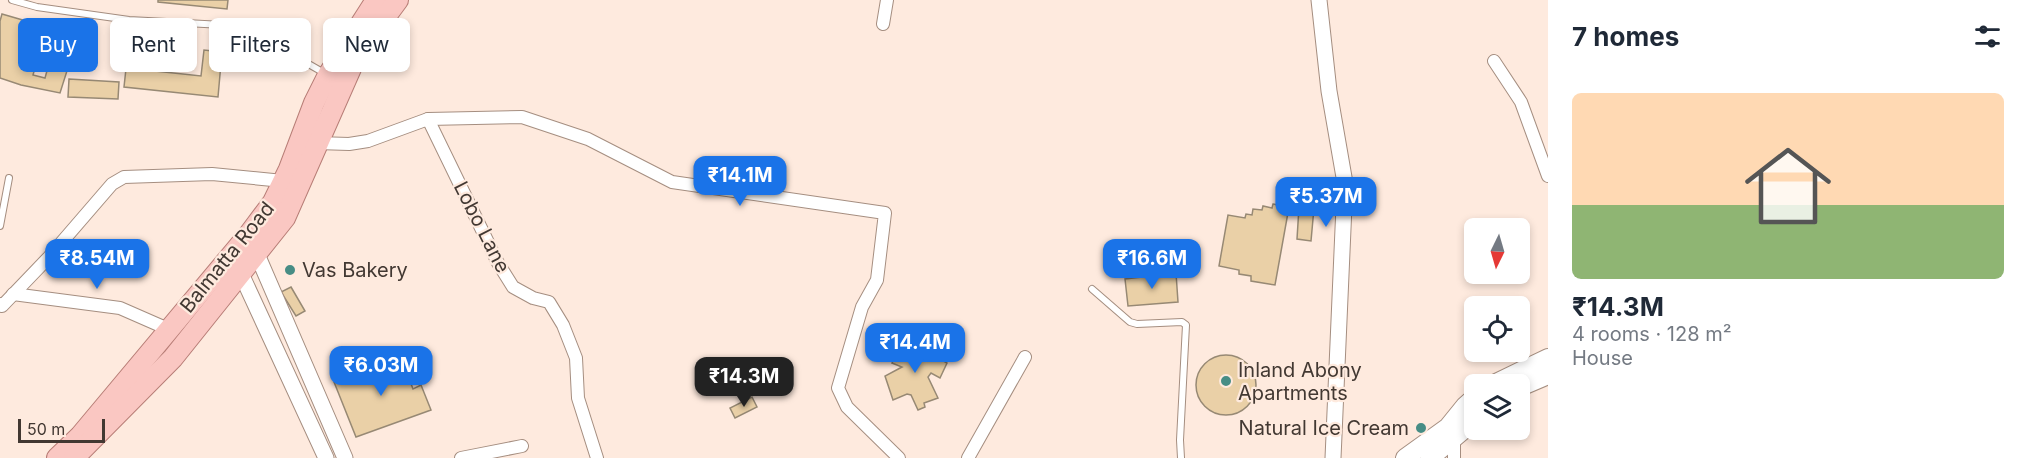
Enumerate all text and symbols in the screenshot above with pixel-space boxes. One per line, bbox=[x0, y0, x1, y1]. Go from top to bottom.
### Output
chip: Buy bbox=[18, 18, 98, 72]
chip: Rent bbox=[110, 18, 197, 72]
chip: Filters bbox=[209, 18, 311, 72]
chip: New bbox=[323, 18, 410, 72]
icon: filters bbox=[1971, 20, 2004, 53]
text: 7 homes bbox=[1572, 21, 1679, 52]
icon: home bbox=[1734, 132, 1842, 240]
pin: ₹14.1M bbox=[691, 156, 789, 207]
text: ₹14.1M bbox=[707, 163, 773, 187]
street label: Lobo Lane bbox=[449, 177, 515, 277]
pin: ₹5.37M bbox=[1277, 177, 1375, 228]
text: ₹5.37M bbox=[1289, 184, 1363, 208]
street label: Balmatta Road bbox=[175, 197, 279, 317]
north arrow bbox=[1464, 218, 1530, 284]
map controls bbox=[1464, 218, 1530, 440]
pin: ₹8.54M bbox=[48, 239, 146, 290]
pin: ₹16.6M bbox=[1103, 239, 1201, 290]
text: ₹8.54M bbox=[59, 246, 135, 270]
text: ₹16.6M bbox=[1117, 246, 1187, 270]
place label: Vas Bakery bbox=[302, 258, 408, 282]
marker: Vas Bakery bbox=[283, 263, 297, 277]
text: ₹14.3M bbox=[1572, 291, 1664, 322]
button: locate bbox=[1464, 296, 1530, 362]
text: 4 rooms · 128 m² bbox=[1572, 322, 1732, 346]
pin: ₹14.4M bbox=[866, 323, 964, 374]
text: ₹14.4M bbox=[879, 330, 951, 354]
pin: ₹6.03M bbox=[332, 346, 430, 397]
text: House bbox=[1572, 346, 1633, 370]
text: ₹6.03M bbox=[344, 353, 418, 377]
pin: ₹14.3M bbox=[695, 357, 793, 408]
place label: Inland Abony Apartments bbox=[1238, 358, 1362, 405]
text: ₹14.3M bbox=[709, 364, 779, 388]
marker: Inland Abony Apartments bbox=[1219, 374, 1233, 388]
button: layers bbox=[1464, 374, 1530, 440]
scale bar bbox=[18, 416, 105, 444]
place label: Natural Ice Cream bbox=[1239, 416, 1409, 440]
text: 50 m bbox=[27, 419, 65, 439]
marker: Natural Ice Cream bbox=[1414, 421, 1428, 435]

